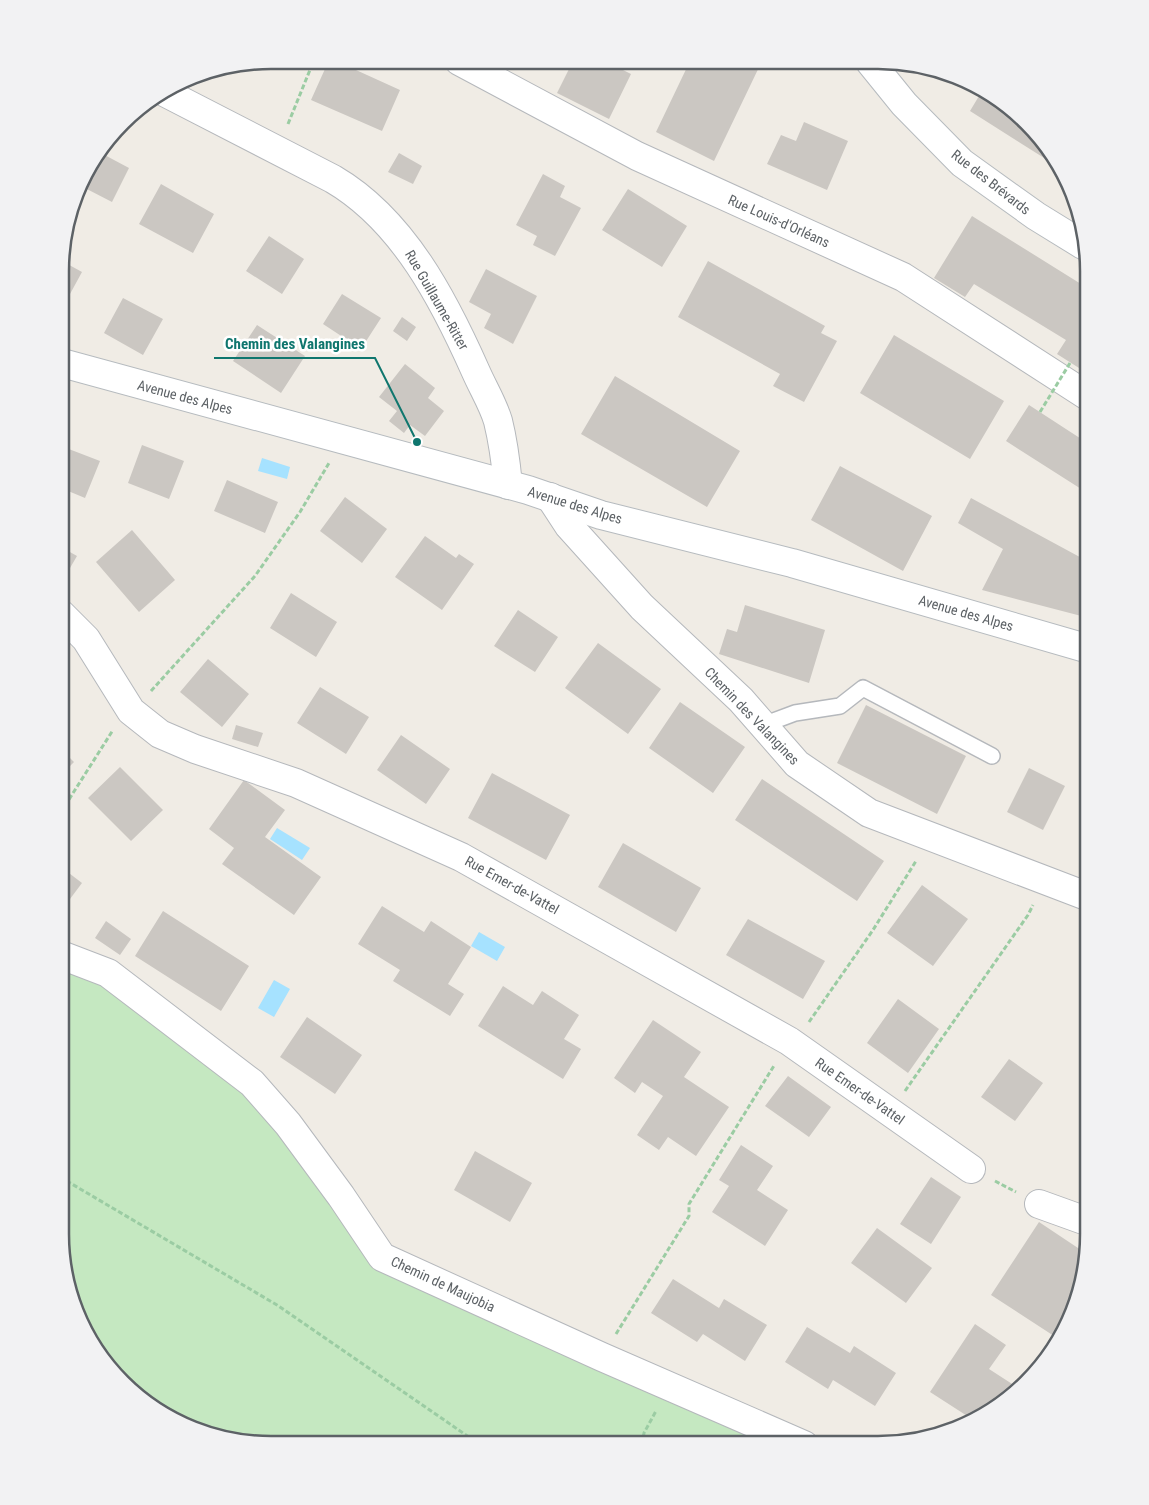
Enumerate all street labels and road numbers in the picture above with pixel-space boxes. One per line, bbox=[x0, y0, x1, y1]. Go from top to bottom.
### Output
street label: Rue des Brévards bbox=[948, 146, 1034, 218]
street label: Rue Louis-d'Orléans bbox=[726, 191, 832, 251]
street label: Rue Guillaume-Ritter bbox=[402, 247, 472, 353]
street label: Avenue des Alpes bbox=[136, 377, 234, 417]
street label: Avenue des Alpes bbox=[526, 483, 624, 527]
street label: Avenue des Alpes bbox=[917, 592, 1015, 634]
street label: Chemin des Valangines bbox=[701, 664, 803, 768]
street label: Rue Emer-de-Vattel bbox=[462, 853, 562, 917]
street label: Rue Emer-de-Vattel bbox=[812, 1054, 908, 1128]
street label: Chemin de Maujobia bbox=[389, 1253, 497, 1315]

